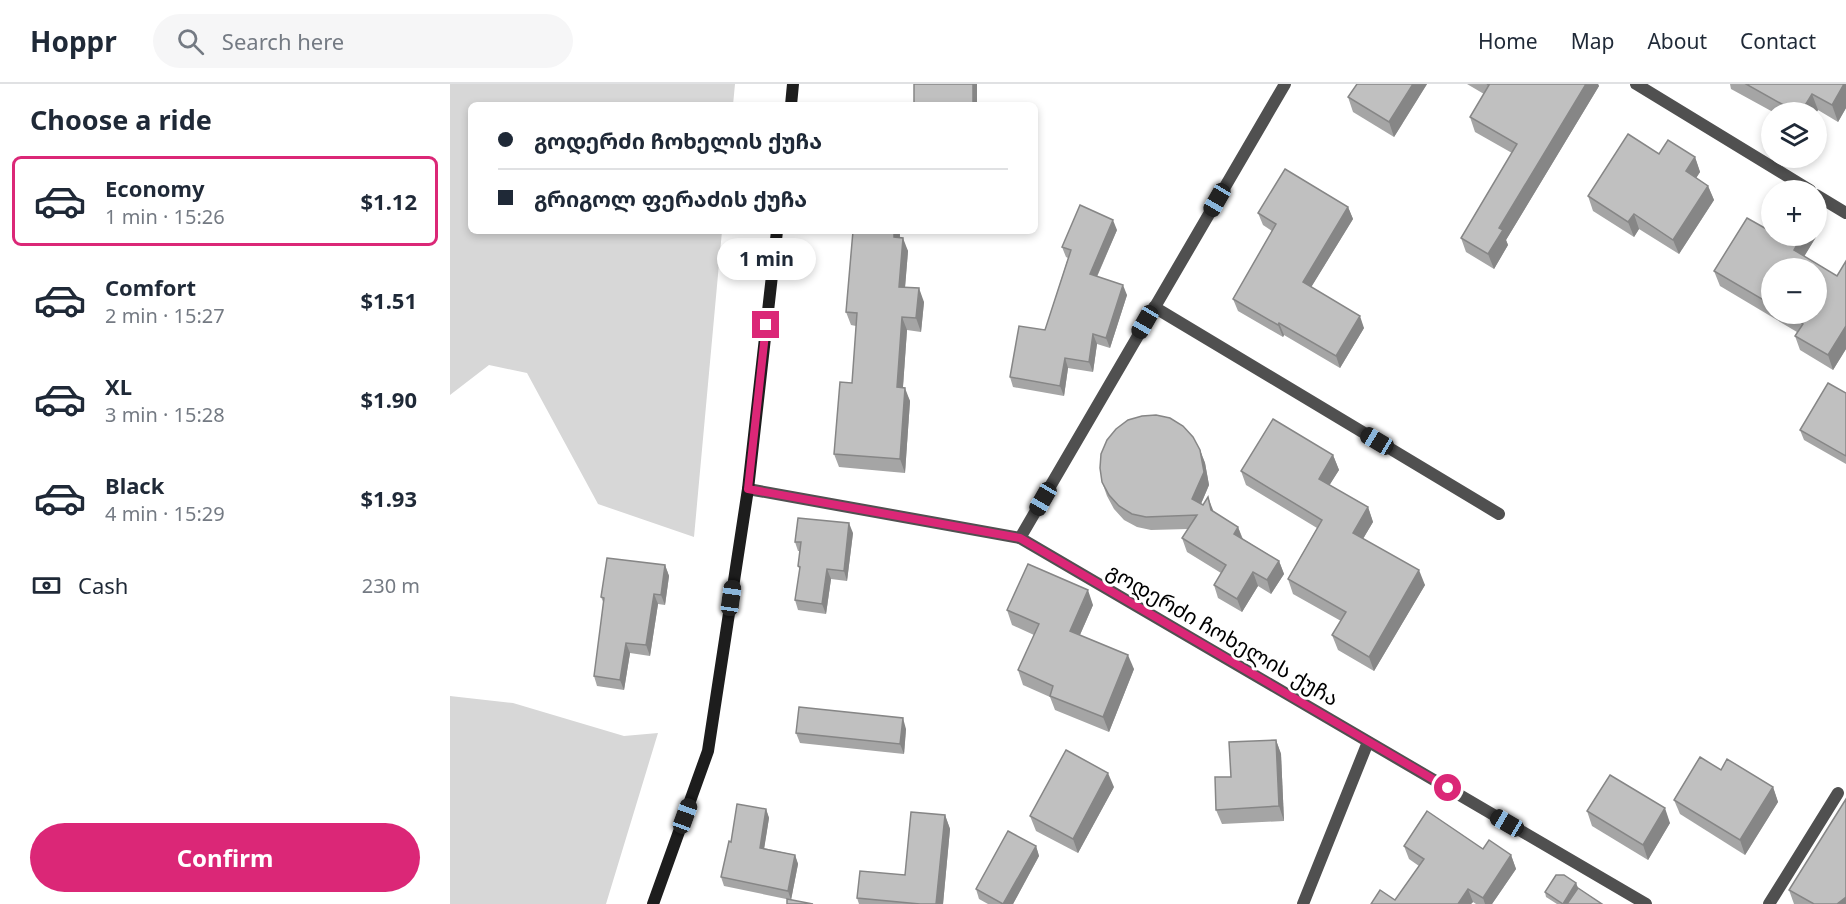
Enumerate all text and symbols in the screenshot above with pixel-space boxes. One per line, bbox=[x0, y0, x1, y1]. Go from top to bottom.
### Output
search box bbox=[153, 14, 573, 68]
text: Hoppr bbox=[30, 22, 117, 60]
icon: search bbox=[174, 25, 207, 58]
text: Search here bbox=[222, 26, 344, 56]
text: Home bbox=[1478, 27, 1538, 55]
text: Map bbox=[1571, 27, 1614, 55]
text: About bbox=[1647, 27, 1707, 55]
text: Contact bbox=[1740, 27, 1816, 55]
text: Choose a ride bbox=[30, 101, 212, 138]
map controls bbox=[1761, 102, 1827, 324]
button: layers bbox=[1761, 102, 1827, 168]
text: გოდერძი ჩოხელის ქუჩა bbox=[534, 125, 822, 155]
text: Economy bbox=[105, 173, 204, 203]
icon: car bbox=[33, 174, 87, 228]
car bbox=[1200, 180, 1234, 220]
button: + bbox=[1761, 180, 1827, 246]
text: გრიგოლ ფერაძის ქუჩა bbox=[534, 183, 807, 213]
text: $1.12 bbox=[360, 186, 417, 216]
text: 1 min · 15:26 bbox=[105, 203, 225, 230]
callout: 1 min bbox=[716, 238, 816, 280]
text: 1 min bbox=[739, 245, 794, 272]
button: − bbox=[1761, 258, 1827, 324]
text: Comfort bbox=[105, 272, 196, 302]
icon: car bbox=[33, 273, 87, 327]
text: $1.51 bbox=[360, 285, 417, 315]
text: 2 min · 15:27 bbox=[105, 302, 225, 329]
car bbox=[1128, 302, 1162, 342]
route end bbox=[752, 311, 779, 338]
text: XL bbox=[105, 371, 132, 401]
icon: car bbox=[33, 372, 87, 426]
text: $1.90 bbox=[360, 384, 417, 414]
text: 3 min · 15:28 bbox=[105, 401, 225, 428]
car bbox=[1357, 424, 1397, 458]
text: Black bbox=[105, 470, 164, 500]
icon: car bbox=[33, 471, 87, 525]
car bbox=[1026, 479, 1060, 519]
text: $1.93 bbox=[360, 483, 417, 513]
text: 4 min · 15:29 bbox=[105, 500, 225, 527]
street label: გოდერძი ჩოხელის ქუჩა bbox=[1102, 556, 1344, 712]
icon: cash bbox=[30, 569, 63, 602]
text: Cash bbox=[78, 570, 128, 600]
text: 230 m bbox=[362, 572, 420, 599]
car bbox=[720, 579, 742, 617]
route start bbox=[1434, 774, 1461, 801]
car bbox=[670, 796, 700, 836]
car bbox=[1487, 806, 1527, 840]
button: Confirm bbox=[30, 823, 420, 892]

